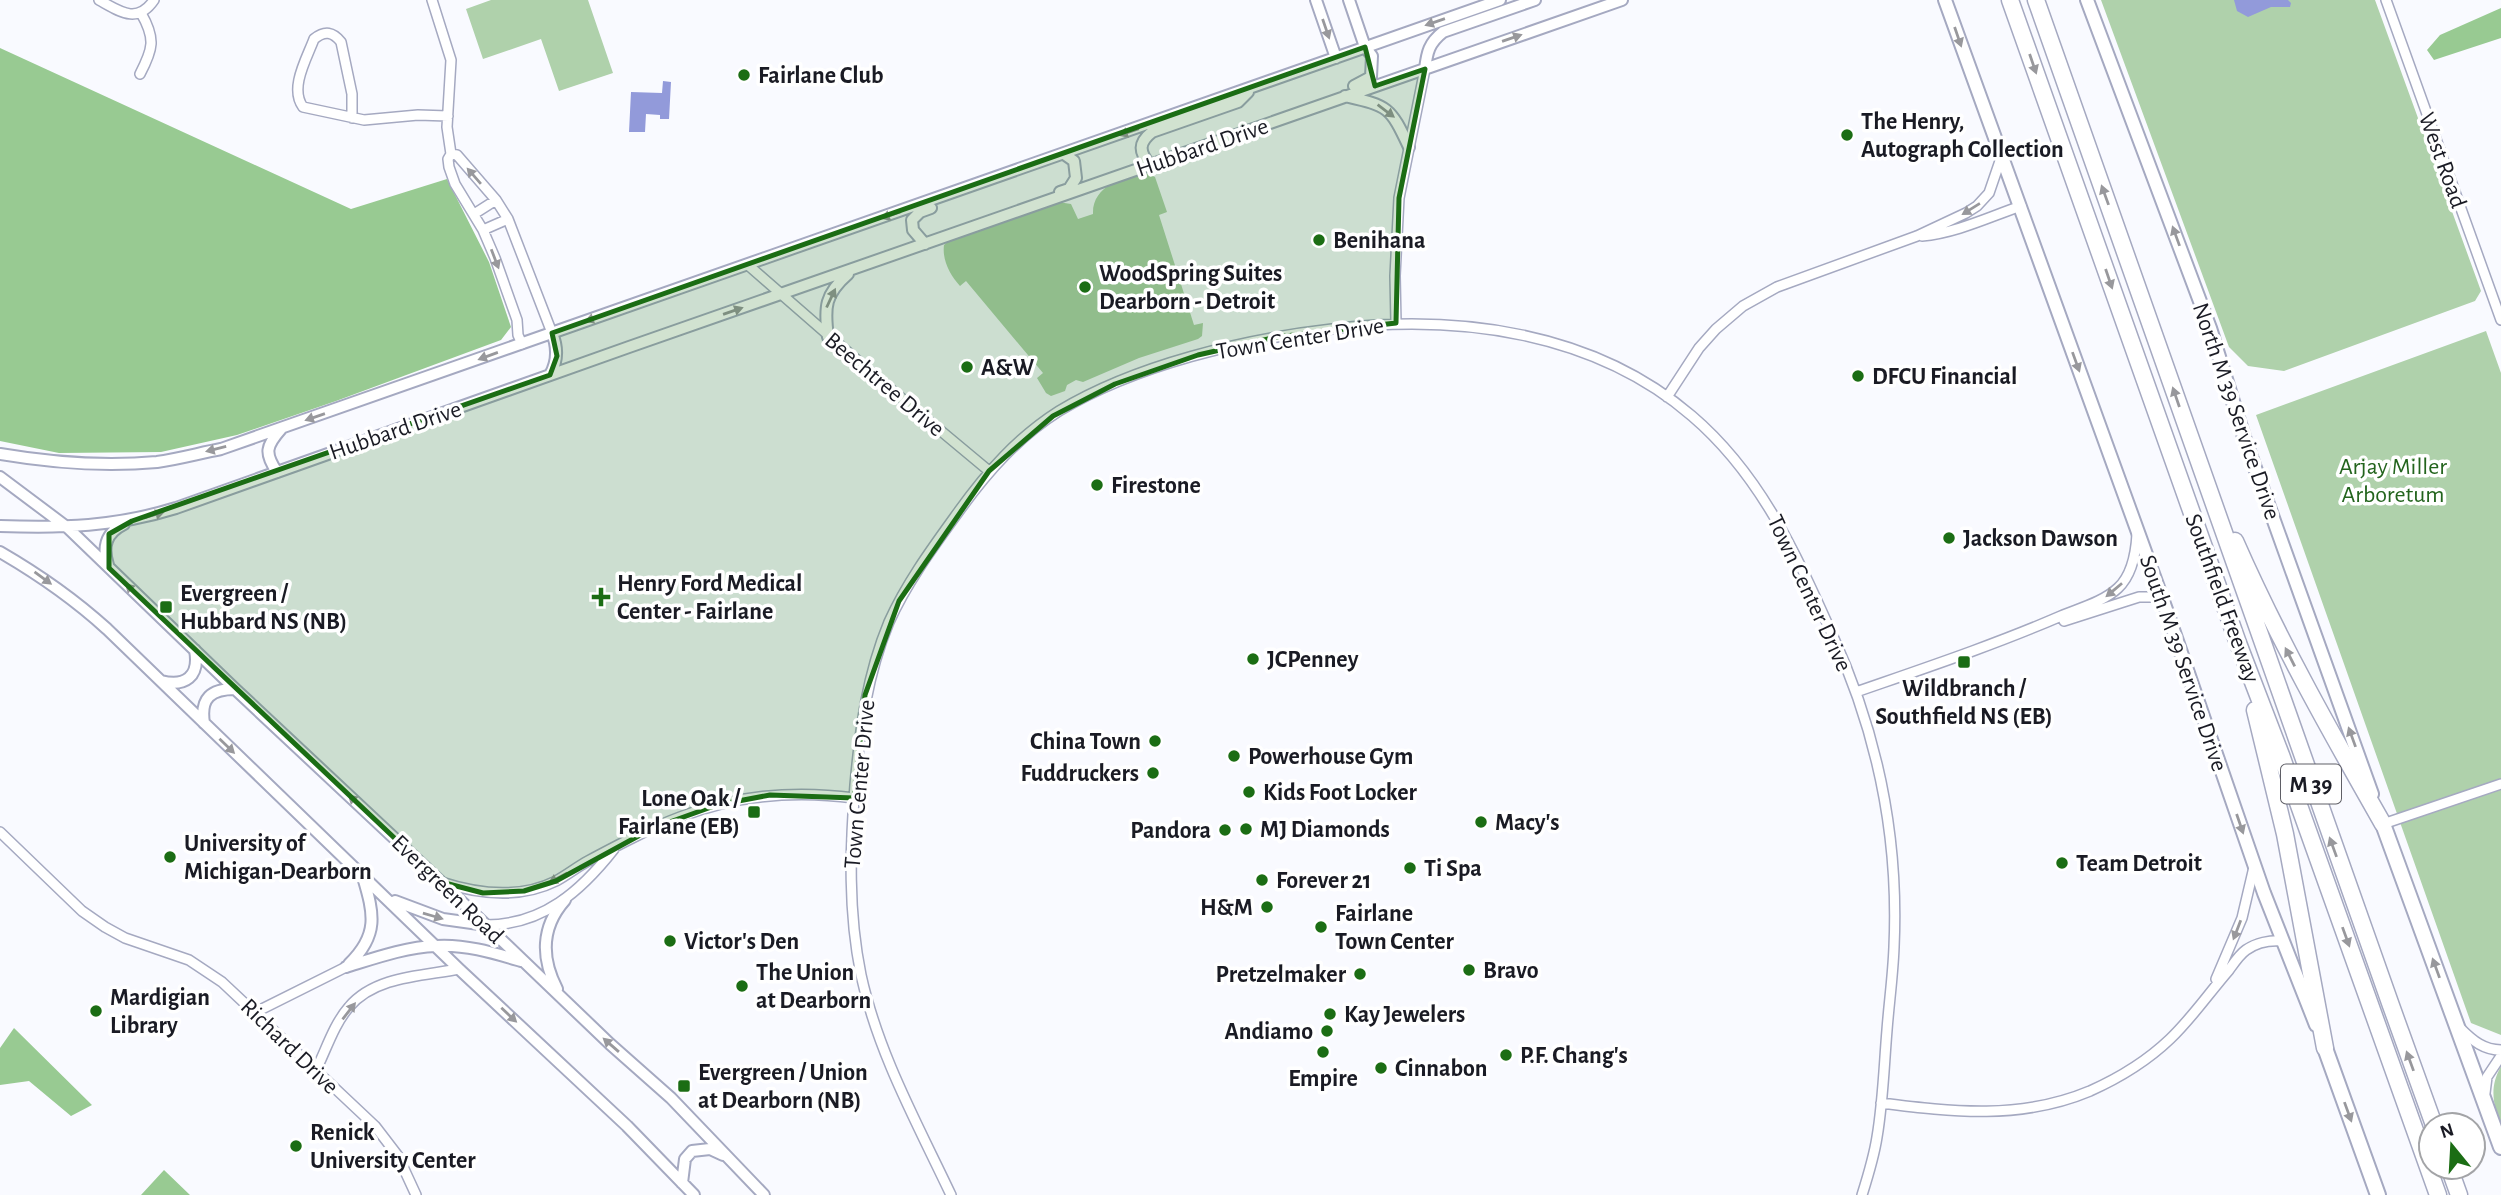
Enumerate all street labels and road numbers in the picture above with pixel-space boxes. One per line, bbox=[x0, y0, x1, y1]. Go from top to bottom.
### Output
street label: West Road bbox=[2414, 109, 2470, 211]
street label: Hubbard Drive bbox=[1133, 114, 1271, 182]
street label: North M 39 Service Drive bbox=[2188, 300, 2284, 523]
street label: Town Center Drive bbox=[1215, 314, 1386, 364]
street label: Beechtree Drive bbox=[820, 328, 949, 441]
street label: Hubbard Drive bbox=[326, 397, 464, 465]
street label: Town Center Drive bbox=[1762, 511, 1856, 675]
street label: Southfield Freeway bbox=[2180, 511, 2264, 686]
street label: South M 39 Service Drive bbox=[2135, 552, 2231, 775]
street label: Town Center Drive bbox=[841, 699, 879, 870]
road number: M 39 bbox=[2281, 764, 2341, 804]
street label: Evergreen Road bbox=[387, 831, 508, 949]
street label: Richard Drive bbox=[236, 994, 343, 1099]

